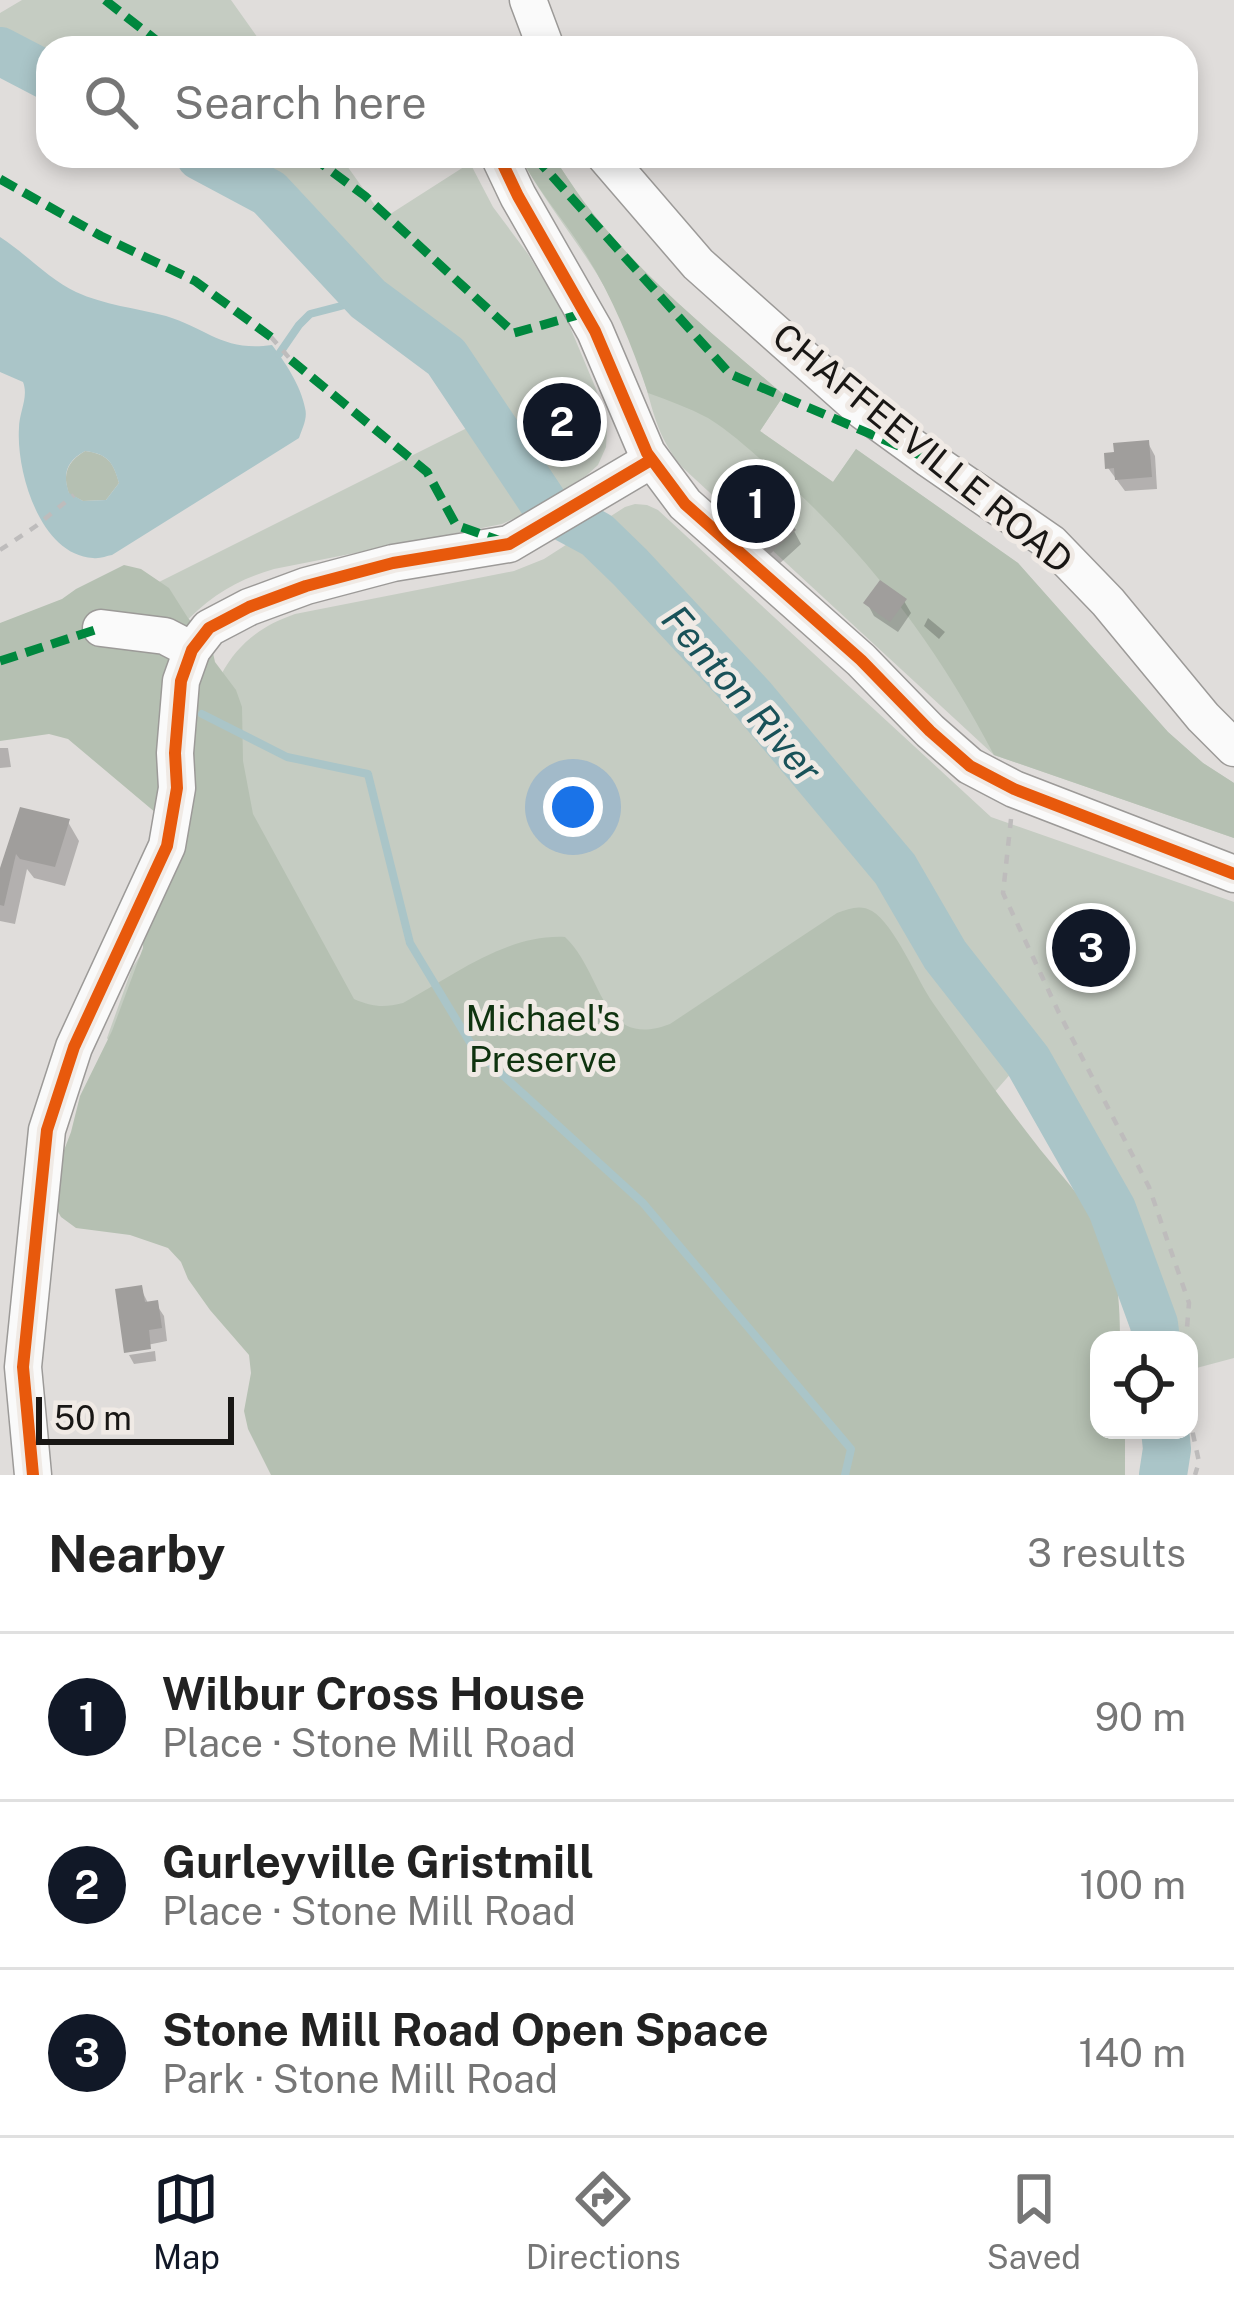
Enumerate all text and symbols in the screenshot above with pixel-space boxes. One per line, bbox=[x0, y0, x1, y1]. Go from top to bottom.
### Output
search box bbox=[36, 36, 1198, 168]
icon: search bbox=[78, 69, 144, 135]
text: Search here bbox=[174, 76, 427, 129]
street label: CHAFFEEVILLE ROAD bbox=[765, 314, 1081, 582]
pin: 2 bbox=[523, 377, 601, 467]
pin: 1 bbox=[717, 459, 795, 549]
water label: Fenton River bbox=[653, 596, 832, 792]
your location bbox=[543, 777, 603, 837]
pin: 3 bbox=[1052, 903, 1130, 993]
park label: Michael's Preserve bbox=[466, 997, 620, 1080]
map controls bbox=[1090, 1331, 1198, 1439]
button: locate bbox=[1090, 1331, 1198, 1439]
scale bar bbox=[36, 1391, 234, 1444]
text: 50 m bbox=[54, 1399, 132, 1437]
text: Nearby bbox=[48, 1524, 225, 1583]
text: 3 results bbox=[1027, 1530, 1186, 1576]
text: Wilbur Cross House bbox=[162, 1667, 585, 1720]
text: 1 bbox=[79, 1694, 95, 1740]
text: 90 m bbox=[1095, 1694, 1186, 1740]
text: Place · Stone Mill Road bbox=[162, 1720, 576, 1766]
text: Gurleyville Gristmill bbox=[162, 1835, 594, 1888]
text: 2 bbox=[75, 1862, 99, 1908]
text: 100 m bbox=[1079, 1862, 1186, 1908]
text: Place · Stone Mill Road bbox=[162, 1888, 576, 1934]
text: Stone Mill Road Open Space bbox=[162, 2003, 769, 2056]
text: 3 bbox=[74, 2030, 100, 2076]
text: 140 m bbox=[1079, 2030, 1186, 2076]
text: Park · Stone Mill Road bbox=[162, 2056, 558, 2102]
tab: Map bbox=[153, 2166, 220, 2276]
tab: Directions bbox=[526, 2166, 681, 2276]
tab: Saved bbox=[987, 2166, 1081, 2276]

